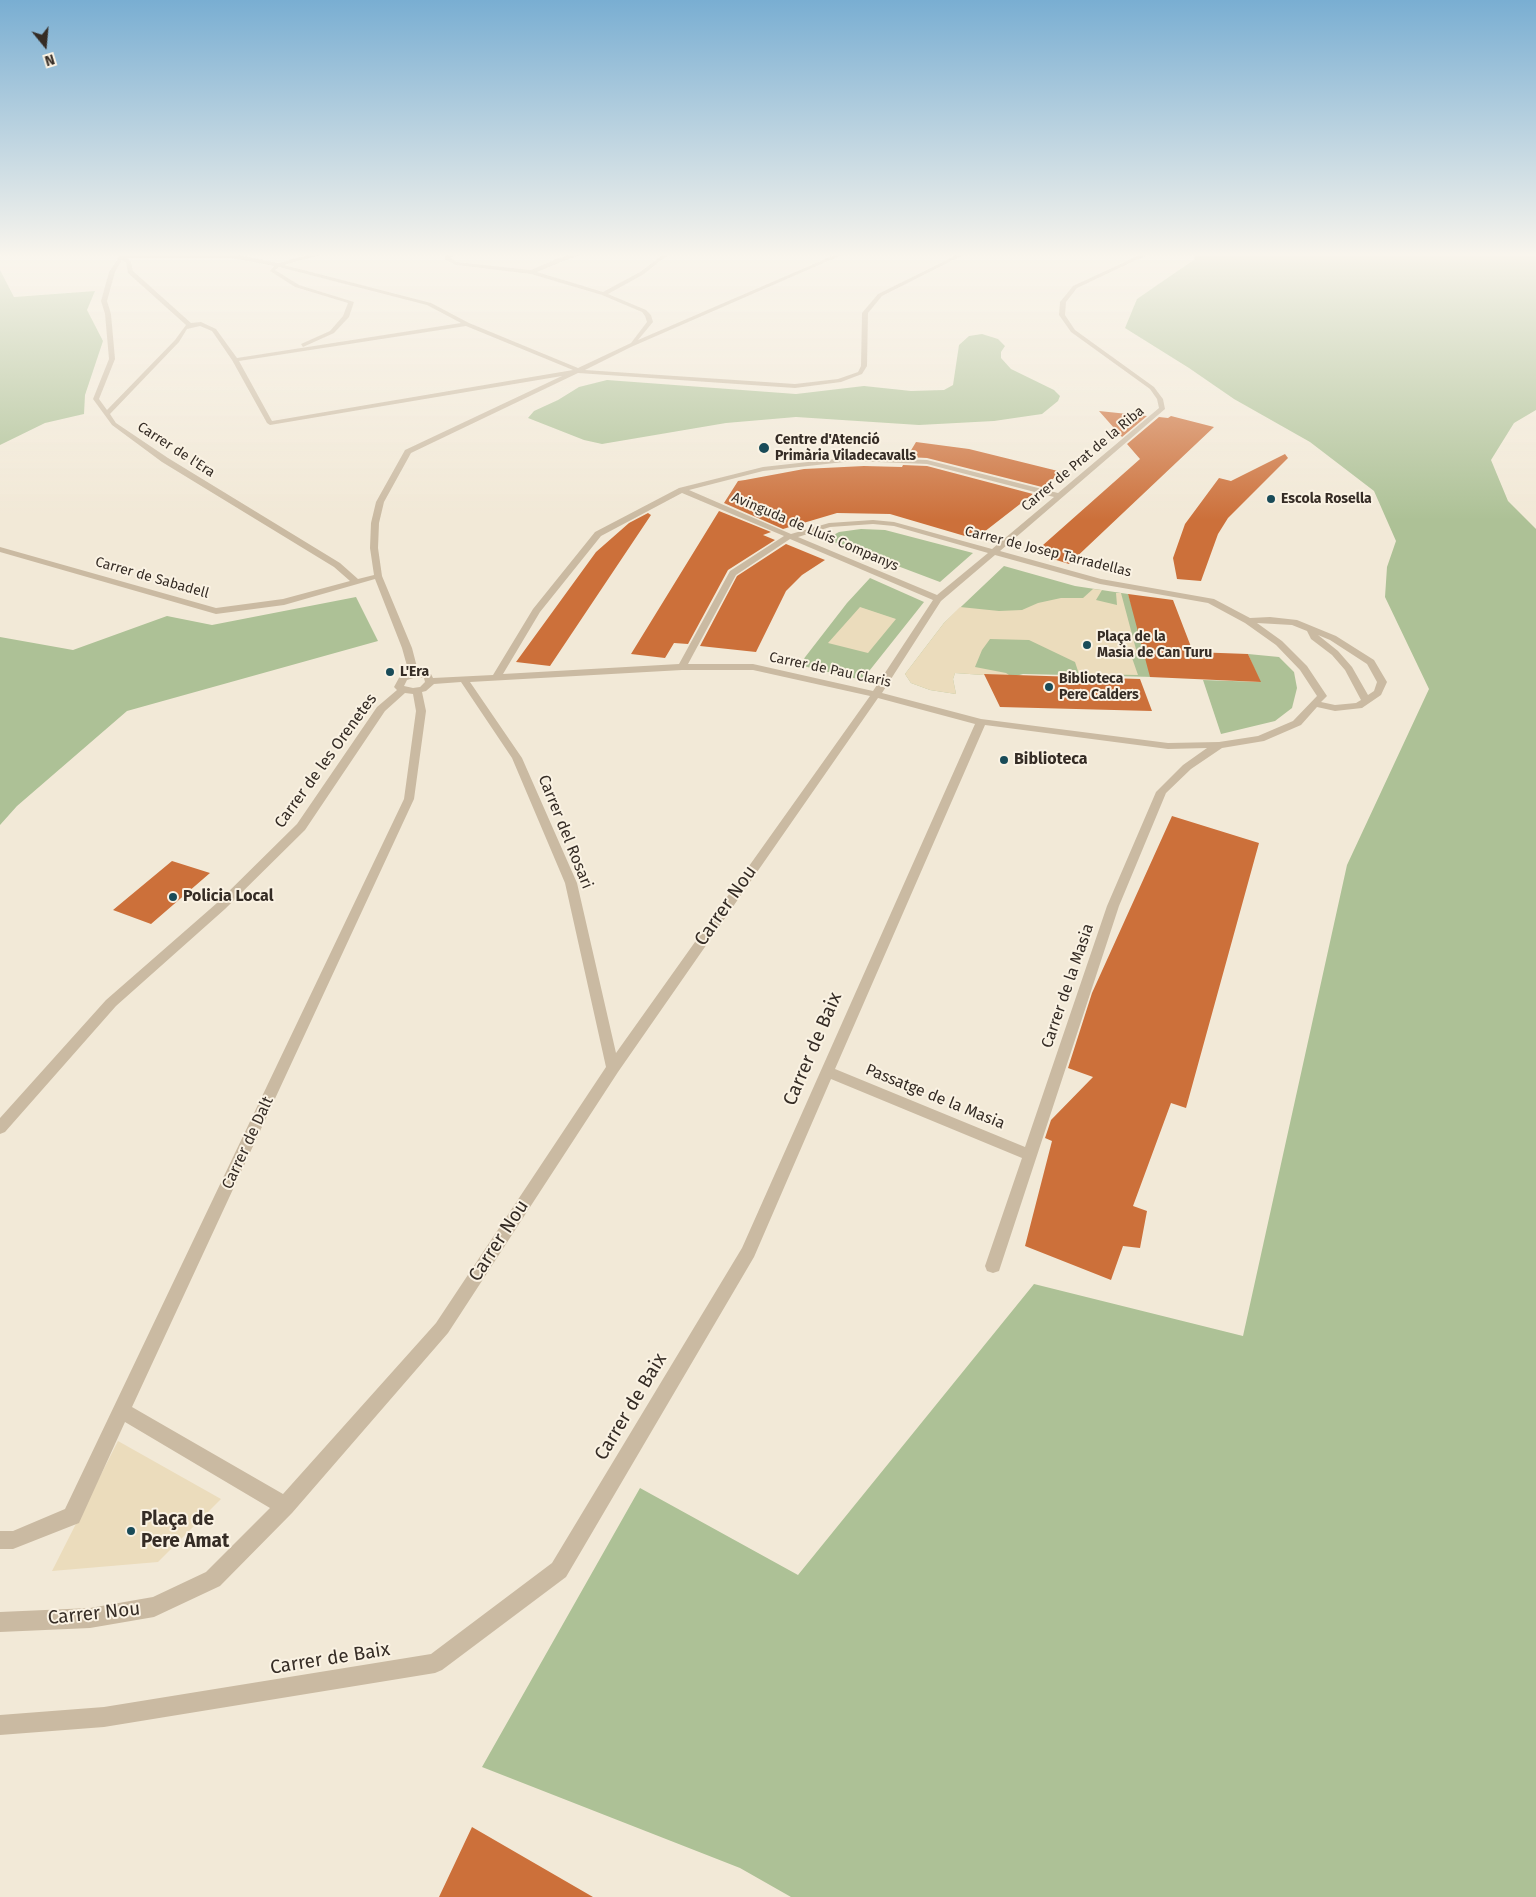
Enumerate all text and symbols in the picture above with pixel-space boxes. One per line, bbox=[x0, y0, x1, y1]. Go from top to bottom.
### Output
north arrow bbox=[20, 20, 70, 70]
text: N bbox=[43, 50, 56, 69]
street label: Carrer de Prat de la Riba bbox=[1018, 403, 1148, 515]
street label: Carrer de l'Era bbox=[134, 419, 218, 481]
place label: Centre d'Atenció Primària Viladecavalls bbox=[775, 432, 916, 464]
marker: Centre d'Atenció Primària Viladecavalls bbox=[757, 441, 771, 455]
street label: Avinguda de Lluís Companys bbox=[729, 489, 901, 575]
place label: Escola Rosella bbox=[1281, 491, 1372, 507]
marker: Escola Rosella bbox=[1265, 493, 1277, 505]
street label: Carrer de Josep Tarradellas bbox=[963, 523, 1133, 581]
street label: Carrer de Sabadell bbox=[93, 554, 211, 602]
place label: Plaça de la Masia de Can Turu bbox=[1097, 629, 1212, 662]
marker: Plaça de la Masia de Can Turu bbox=[1081, 639, 1093, 651]
street label: Carrer de Pau Claris bbox=[767, 649, 893, 691]
place label: L'Era bbox=[400, 664, 429, 680]
marker: L'Era bbox=[384, 666, 396, 678]
place label: Biblioteca Pere Calders bbox=[1059, 671, 1139, 704]
marker: Biblioteca Pere Calders bbox=[1043, 681, 1055, 693]
street label: Carrer de les Orenetes bbox=[271, 690, 381, 832]
place label: Biblioteca bbox=[1014, 750, 1088, 770]
marker: Biblioteca bbox=[998, 754, 1010, 766]
street label: Carrer del Rosari bbox=[533, 772, 597, 892]
street label: Carrer Nou bbox=[690, 861, 762, 951]
place label: Policia Local bbox=[183, 887, 273, 907]
marker: Policia Local bbox=[167, 891, 179, 903]
street label: Carrer de la Masia bbox=[1038, 921, 1098, 1051]
street label: Carrer de Baix bbox=[779, 989, 847, 1109]
street label: Passatge de la Masia bbox=[863, 1060, 1007, 1134]
street label: Carrer de Dalt bbox=[218, 1094, 278, 1192]
street label: Carrer Nou bbox=[464, 1196, 534, 1286]
street label: Carrer de Baix bbox=[590, 1349, 672, 1465]
place label: Plaça de Pere Amat bbox=[141, 1509, 229, 1553]
marker: Plaça de Pere Amat bbox=[125, 1525, 137, 1537]
street label: Carrer Nou bbox=[47, 1598, 141, 1630]
street label: Carrer de Baix bbox=[269, 1638, 391, 1680]

